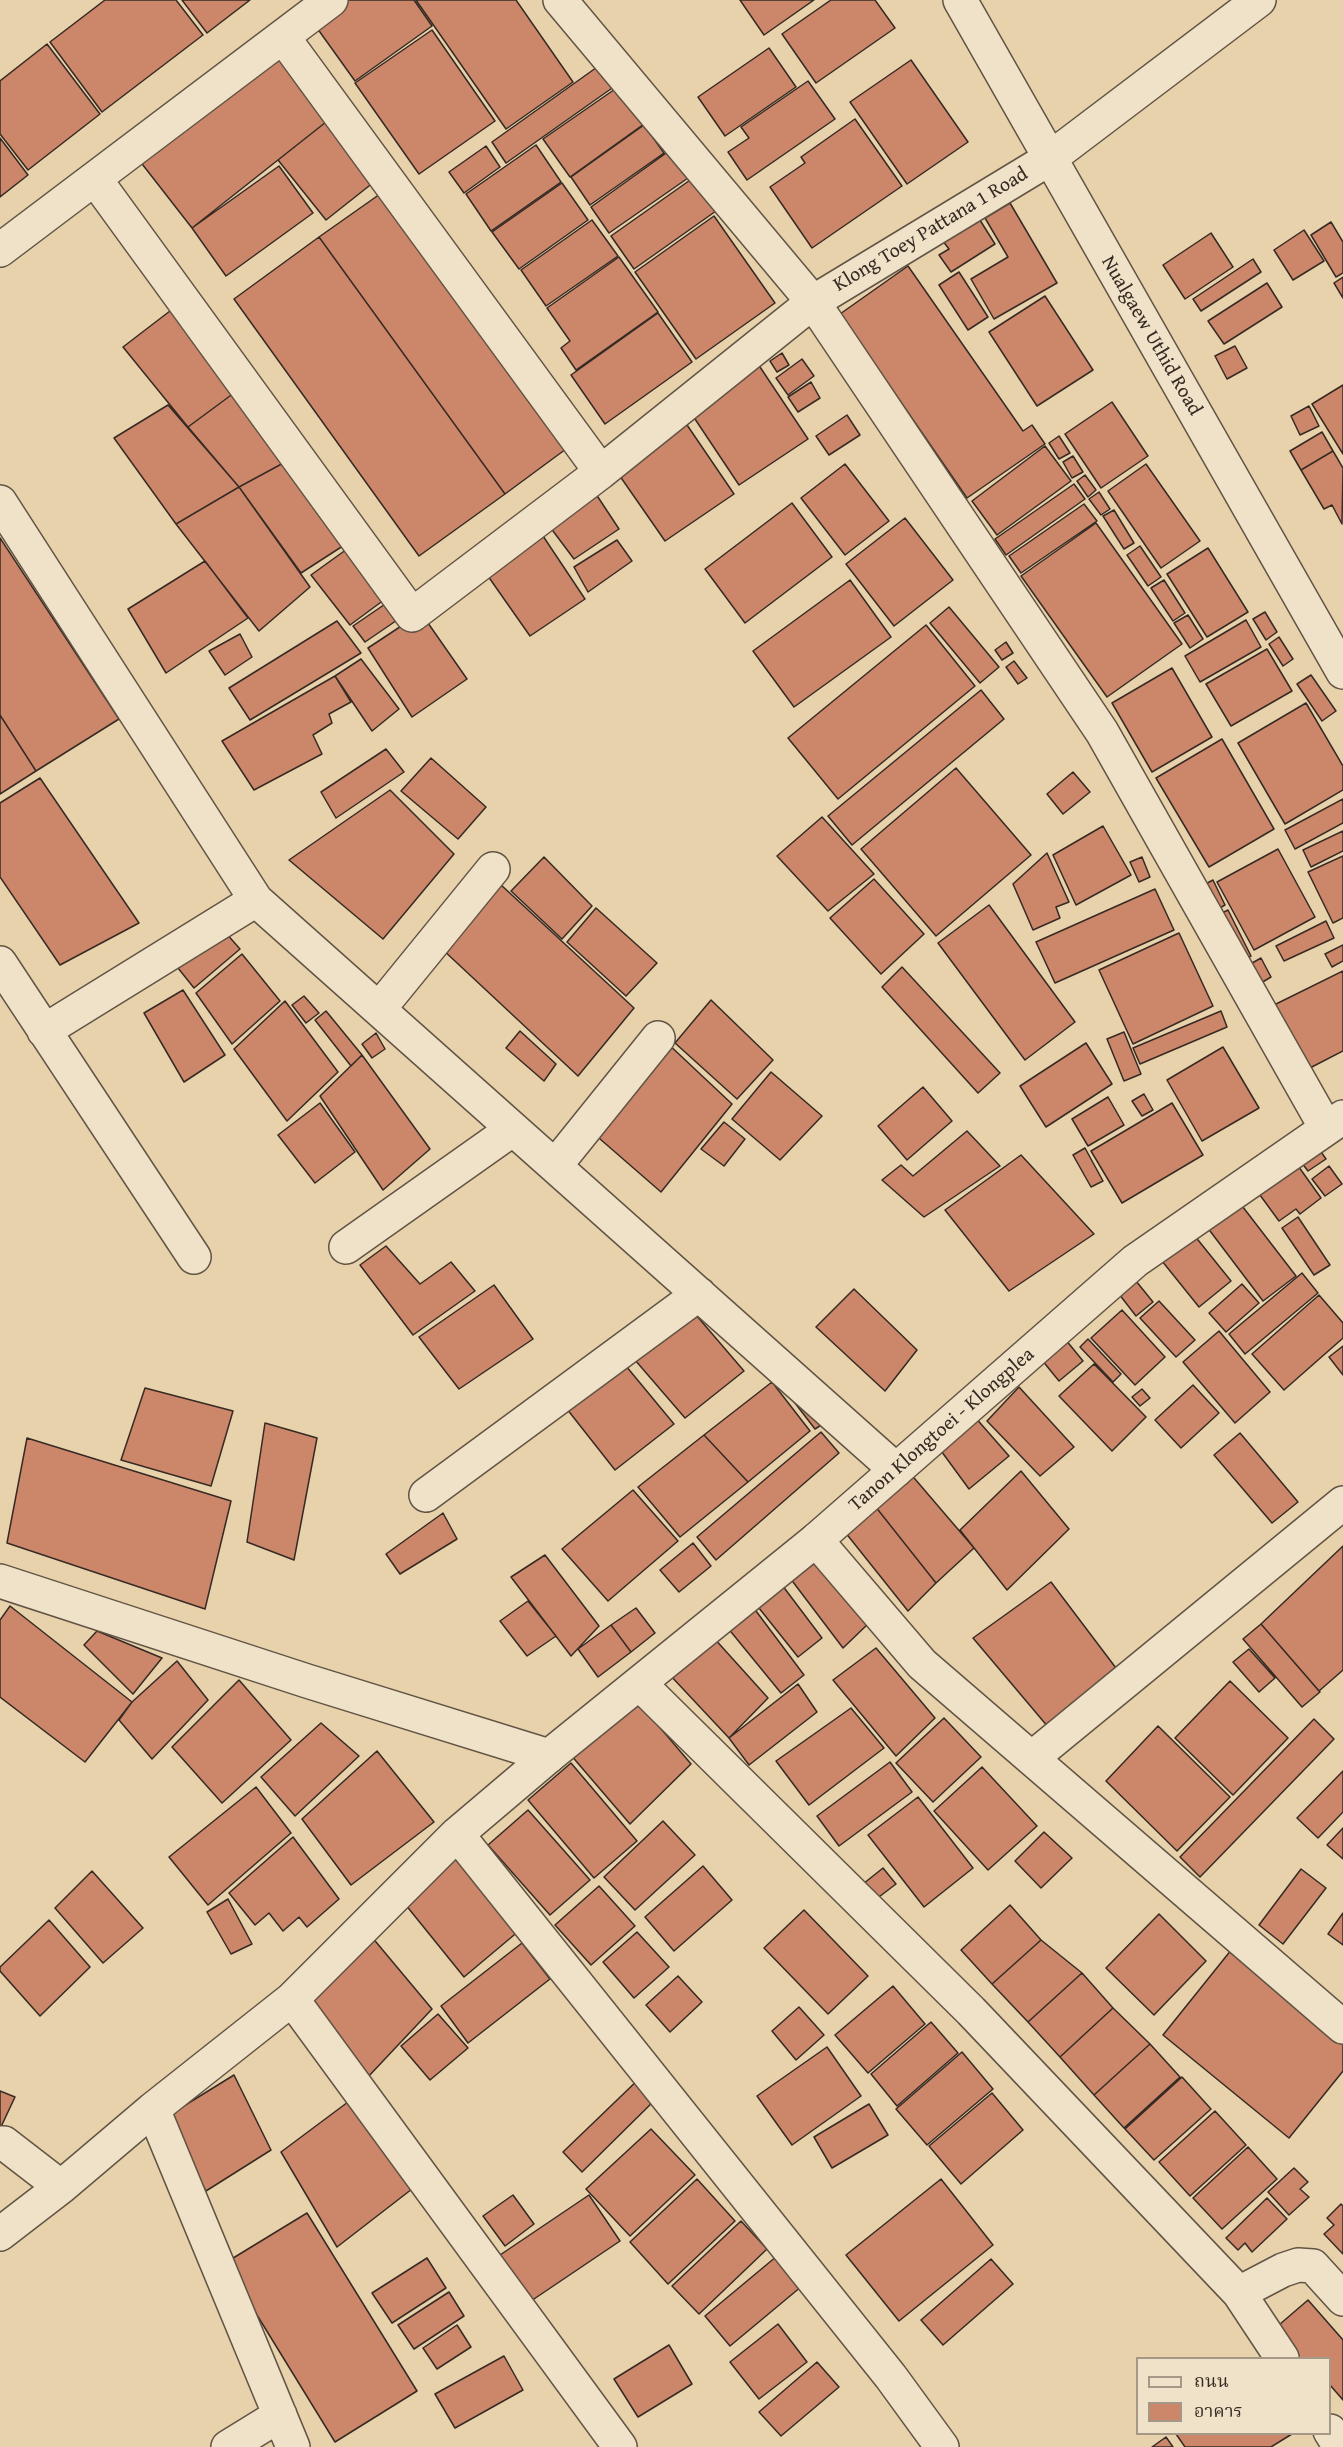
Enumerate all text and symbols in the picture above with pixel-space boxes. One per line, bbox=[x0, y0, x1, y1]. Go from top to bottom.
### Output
street label: Klong Toey Pattana 1 Road bbox=[830, 162, 1032, 298]
street label: Nualgaew Uthid Road bbox=[1096, 252, 1206, 420]
street label: Tanon Klongtoei - Klongplea bbox=[844, 1343, 1040, 1517]
legend bbox=[1136, 2357, 1331, 2435]
text: ถนน bbox=[1194, 2367, 1229, 2394]
text: อาคาร bbox=[1194, 2397, 1243, 2424]

